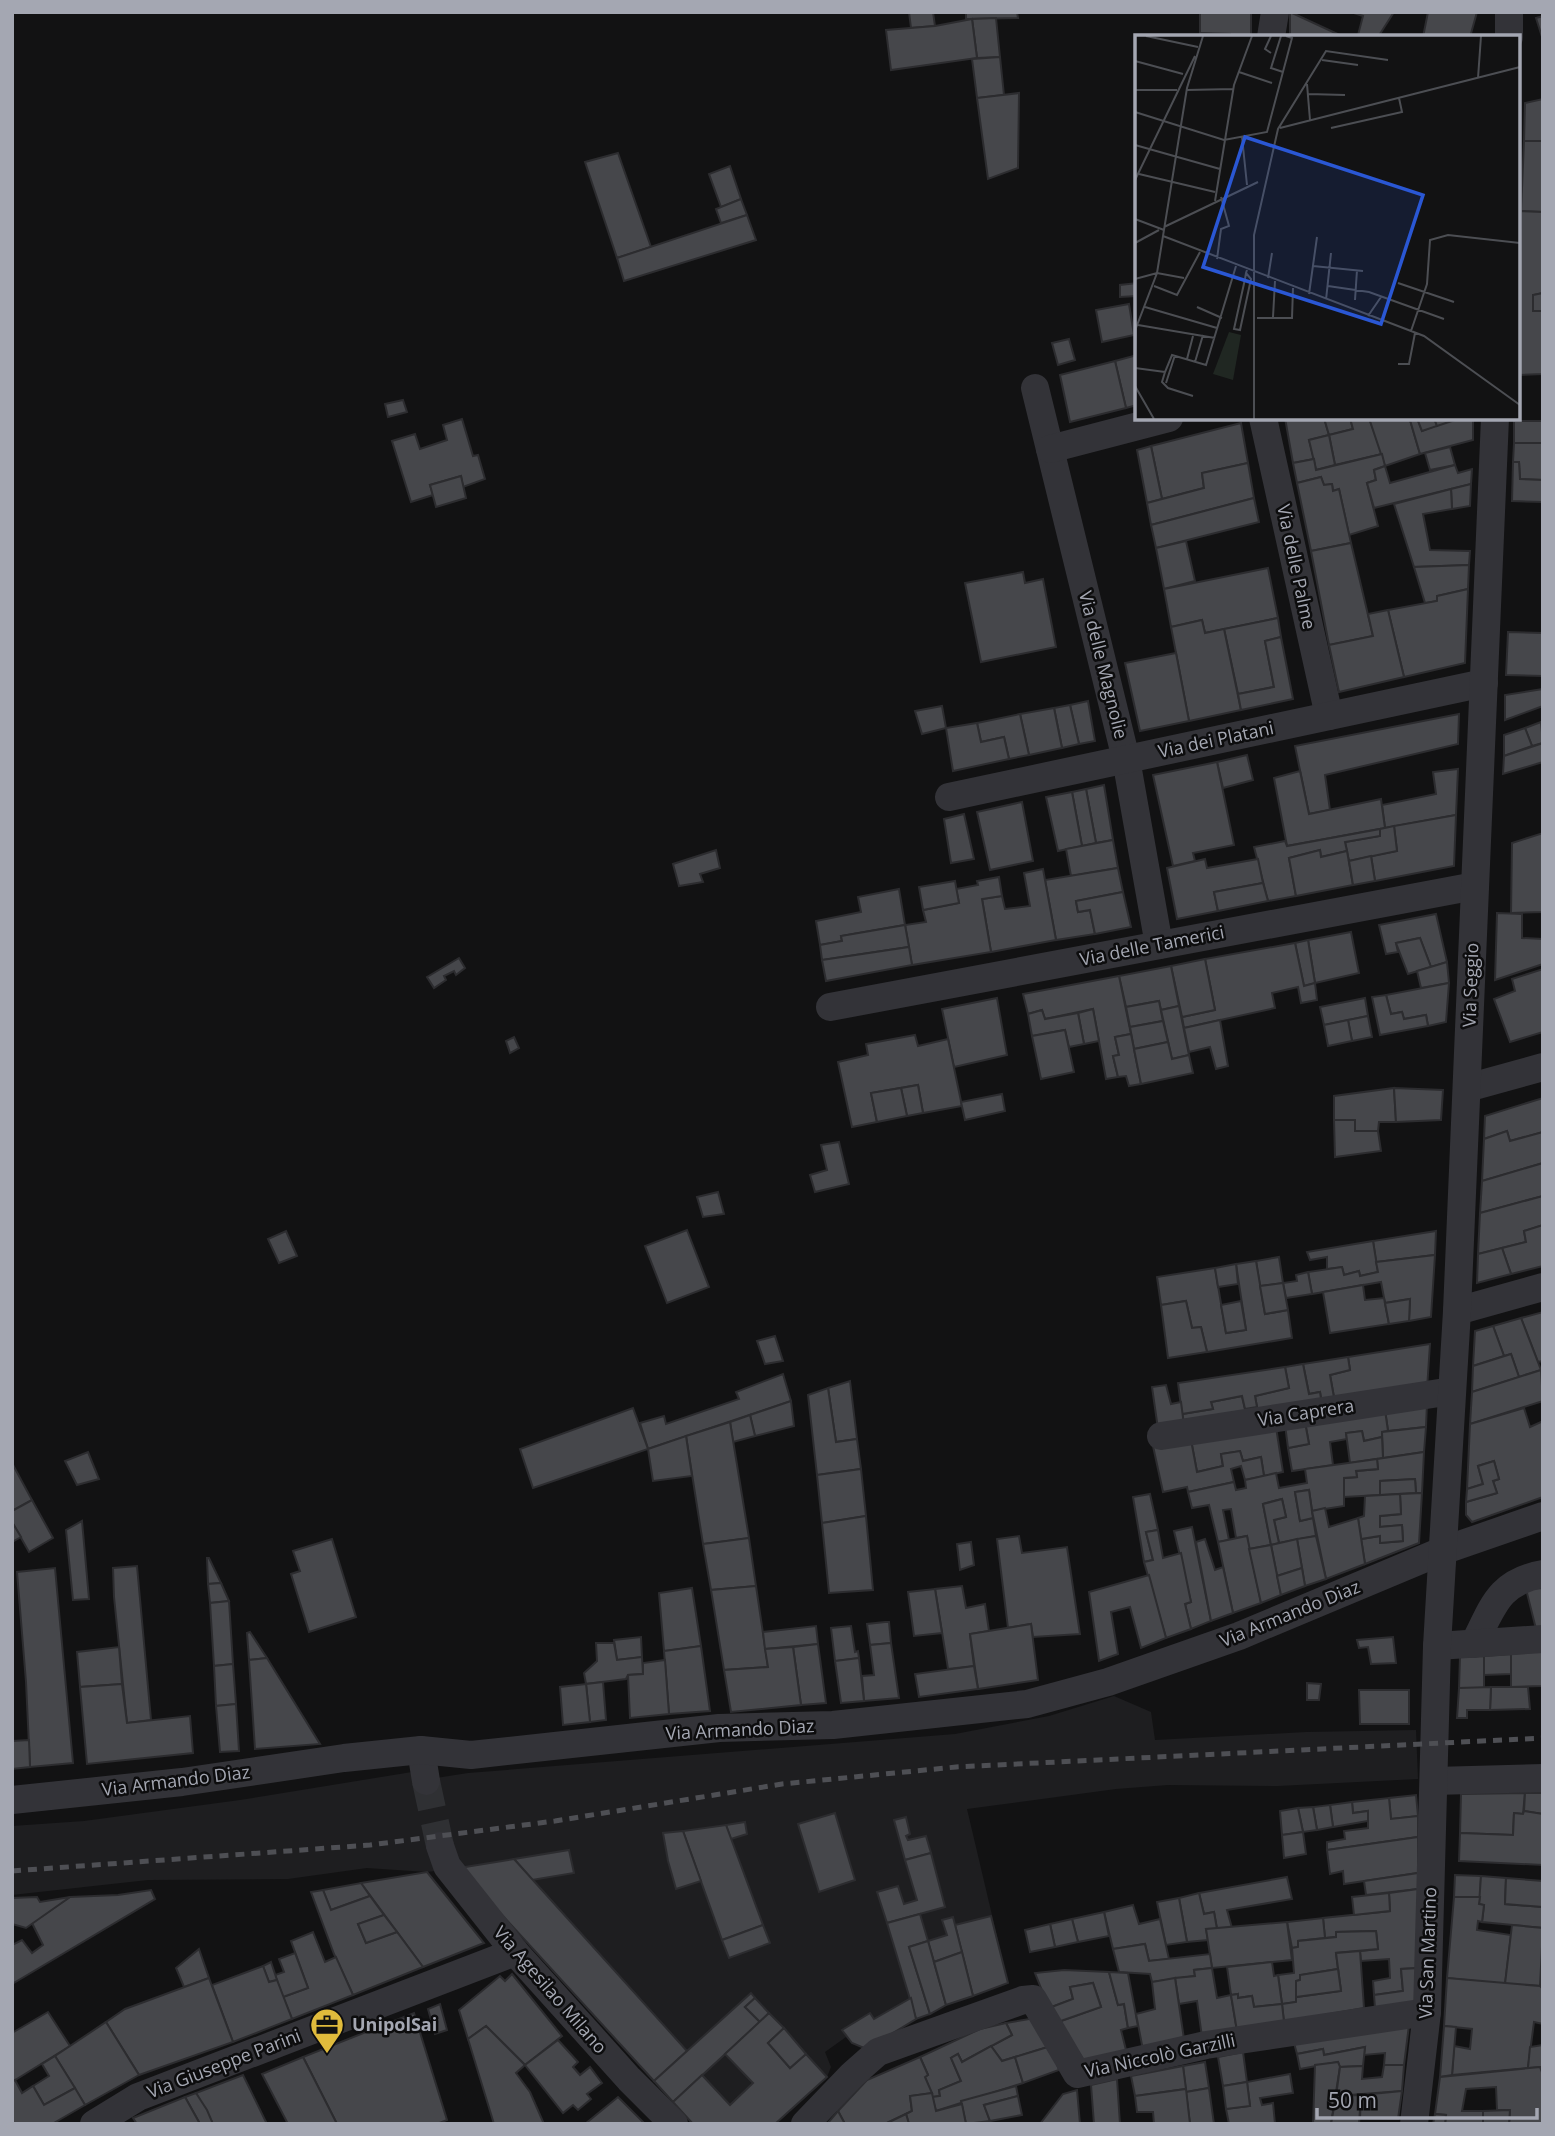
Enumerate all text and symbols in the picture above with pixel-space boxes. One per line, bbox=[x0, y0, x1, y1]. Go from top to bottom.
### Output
inset map bbox=[1135, 35, 1520, 420]
street label: Via delle Palme bbox=[1272, 502, 1322, 631]
street label: Via delle Magnolie bbox=[1074, 588, 1134, 741]
street label: Via dei Platani bbox=[1156, 715, 1276, 763]
street label: Via delle Tamerici bbox=[1078, 919, 1226, 971]
street label: Via Seggio bbox=[1457, 942, 1483, 1028]
street label: Via Caprera bbox=[1256, 1393, 1356, 1431]
street label: Via Armando Diaz bbox=[1216, 1574, 1363, 1652]
street label: Via Armando Diaz bbox=[665, 1713, 815, 1745]
street label: Via Armando Diaz bbox=[100, 1759, 251, 1801]
street label: Via San Martino bbox=[1413, 1887, 1441, 2019]
street label: Via Agesilao Milano bbox=[489, 1921, 613, 2058]
office icon: UnipolSai bbox=[308, 2006, 346, 2055]
place label: UnipolSai bbox=[352, 2012, 437, 2036]
street label: Via Giuseppe Parini bbox=[144, 2023, 304, 2103]
street label: Via Niccolò Garzilli bbox=[1082, 2027, 1237, 2083]
scale bar bbox=[1317, 2076, 1538, 2120]
text: 50 m bbox=[1328, 2086, 1377, 2114]

